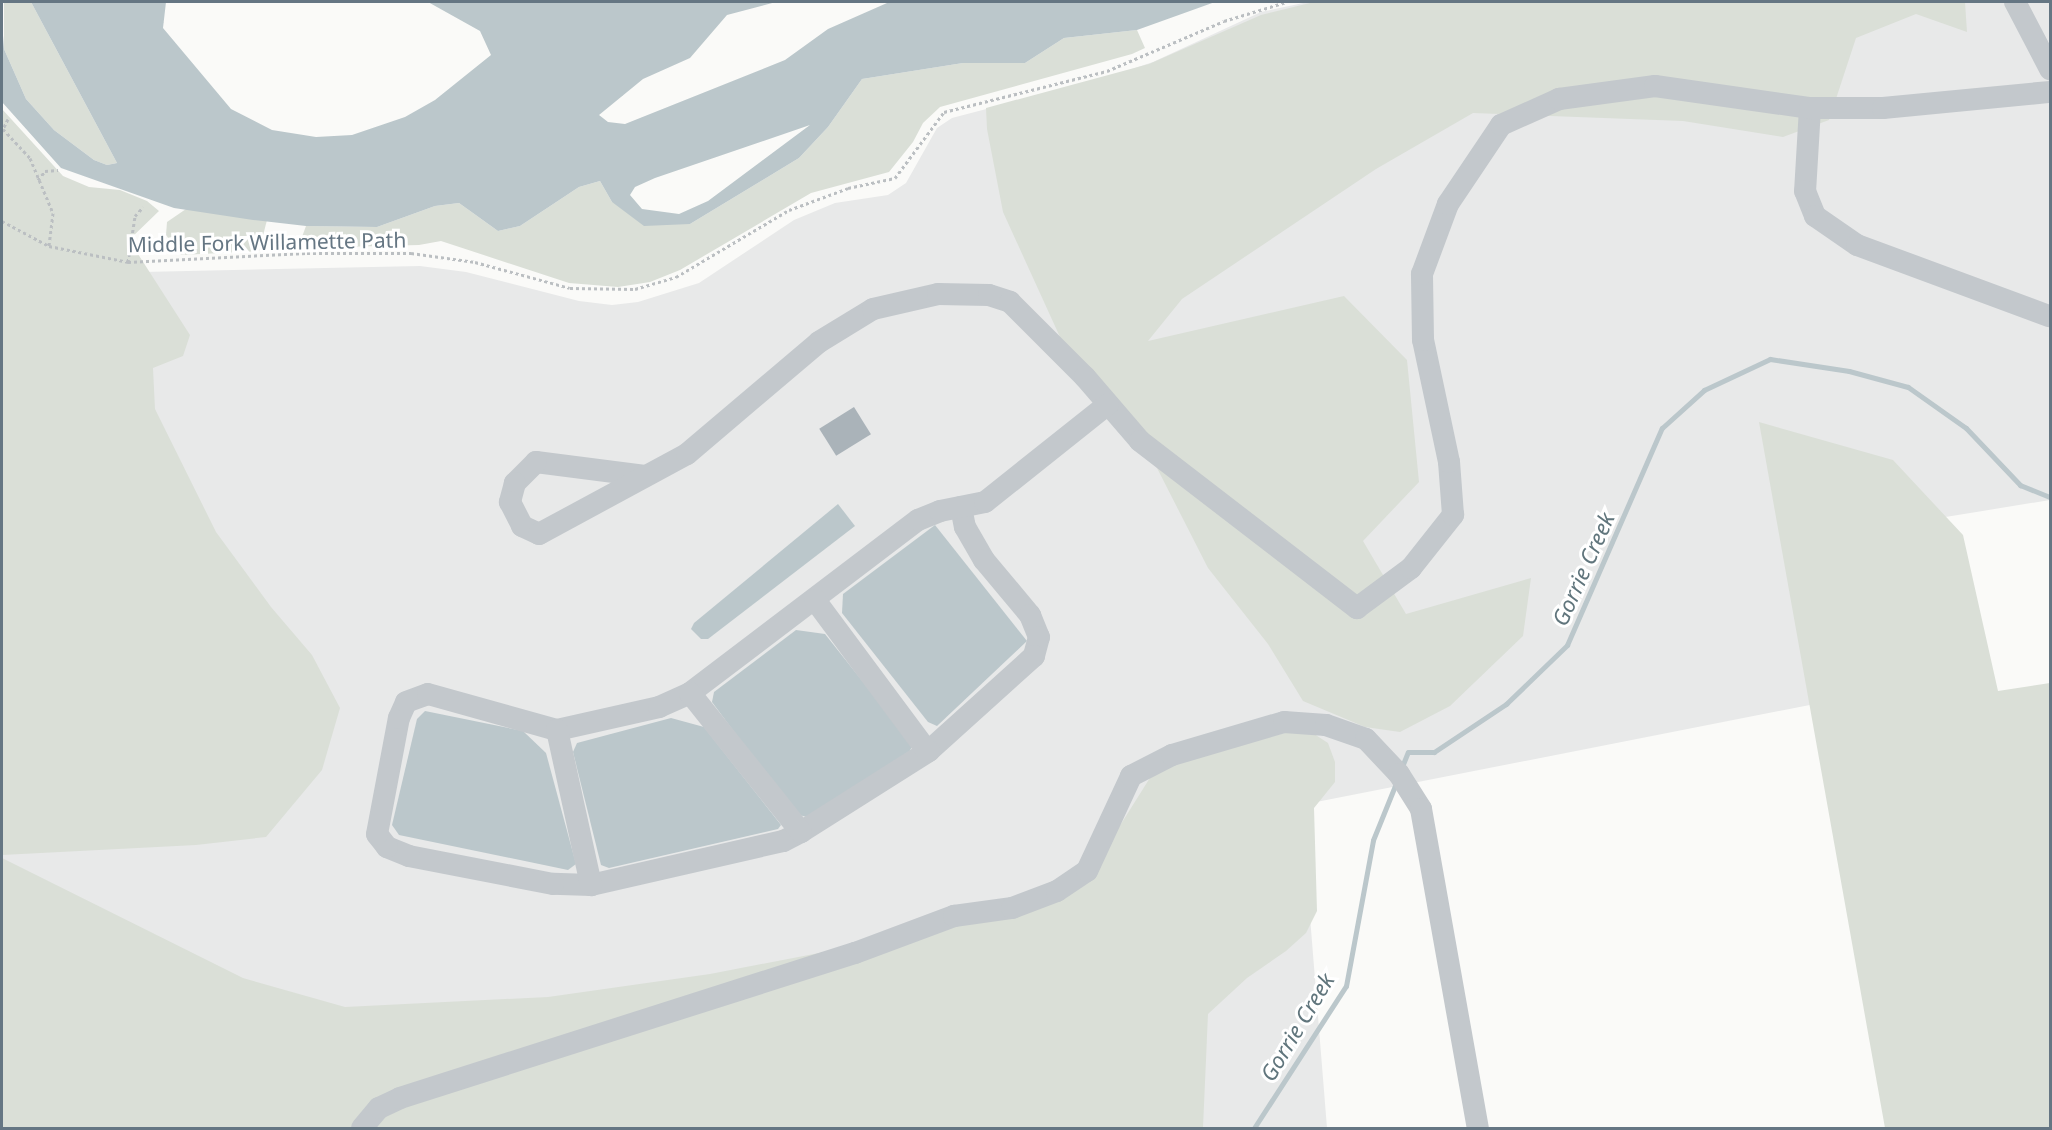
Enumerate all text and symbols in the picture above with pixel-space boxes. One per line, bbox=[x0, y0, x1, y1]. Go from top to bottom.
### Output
street label: Middle Fork Willamette Path bbox=[128, 227, 406, 257]
water label: Gorrie Creek bbox=[1546, 508, 1620, 630]
water label: Gorrie Creek bbox=[1254, 968, 1340, 1086]

